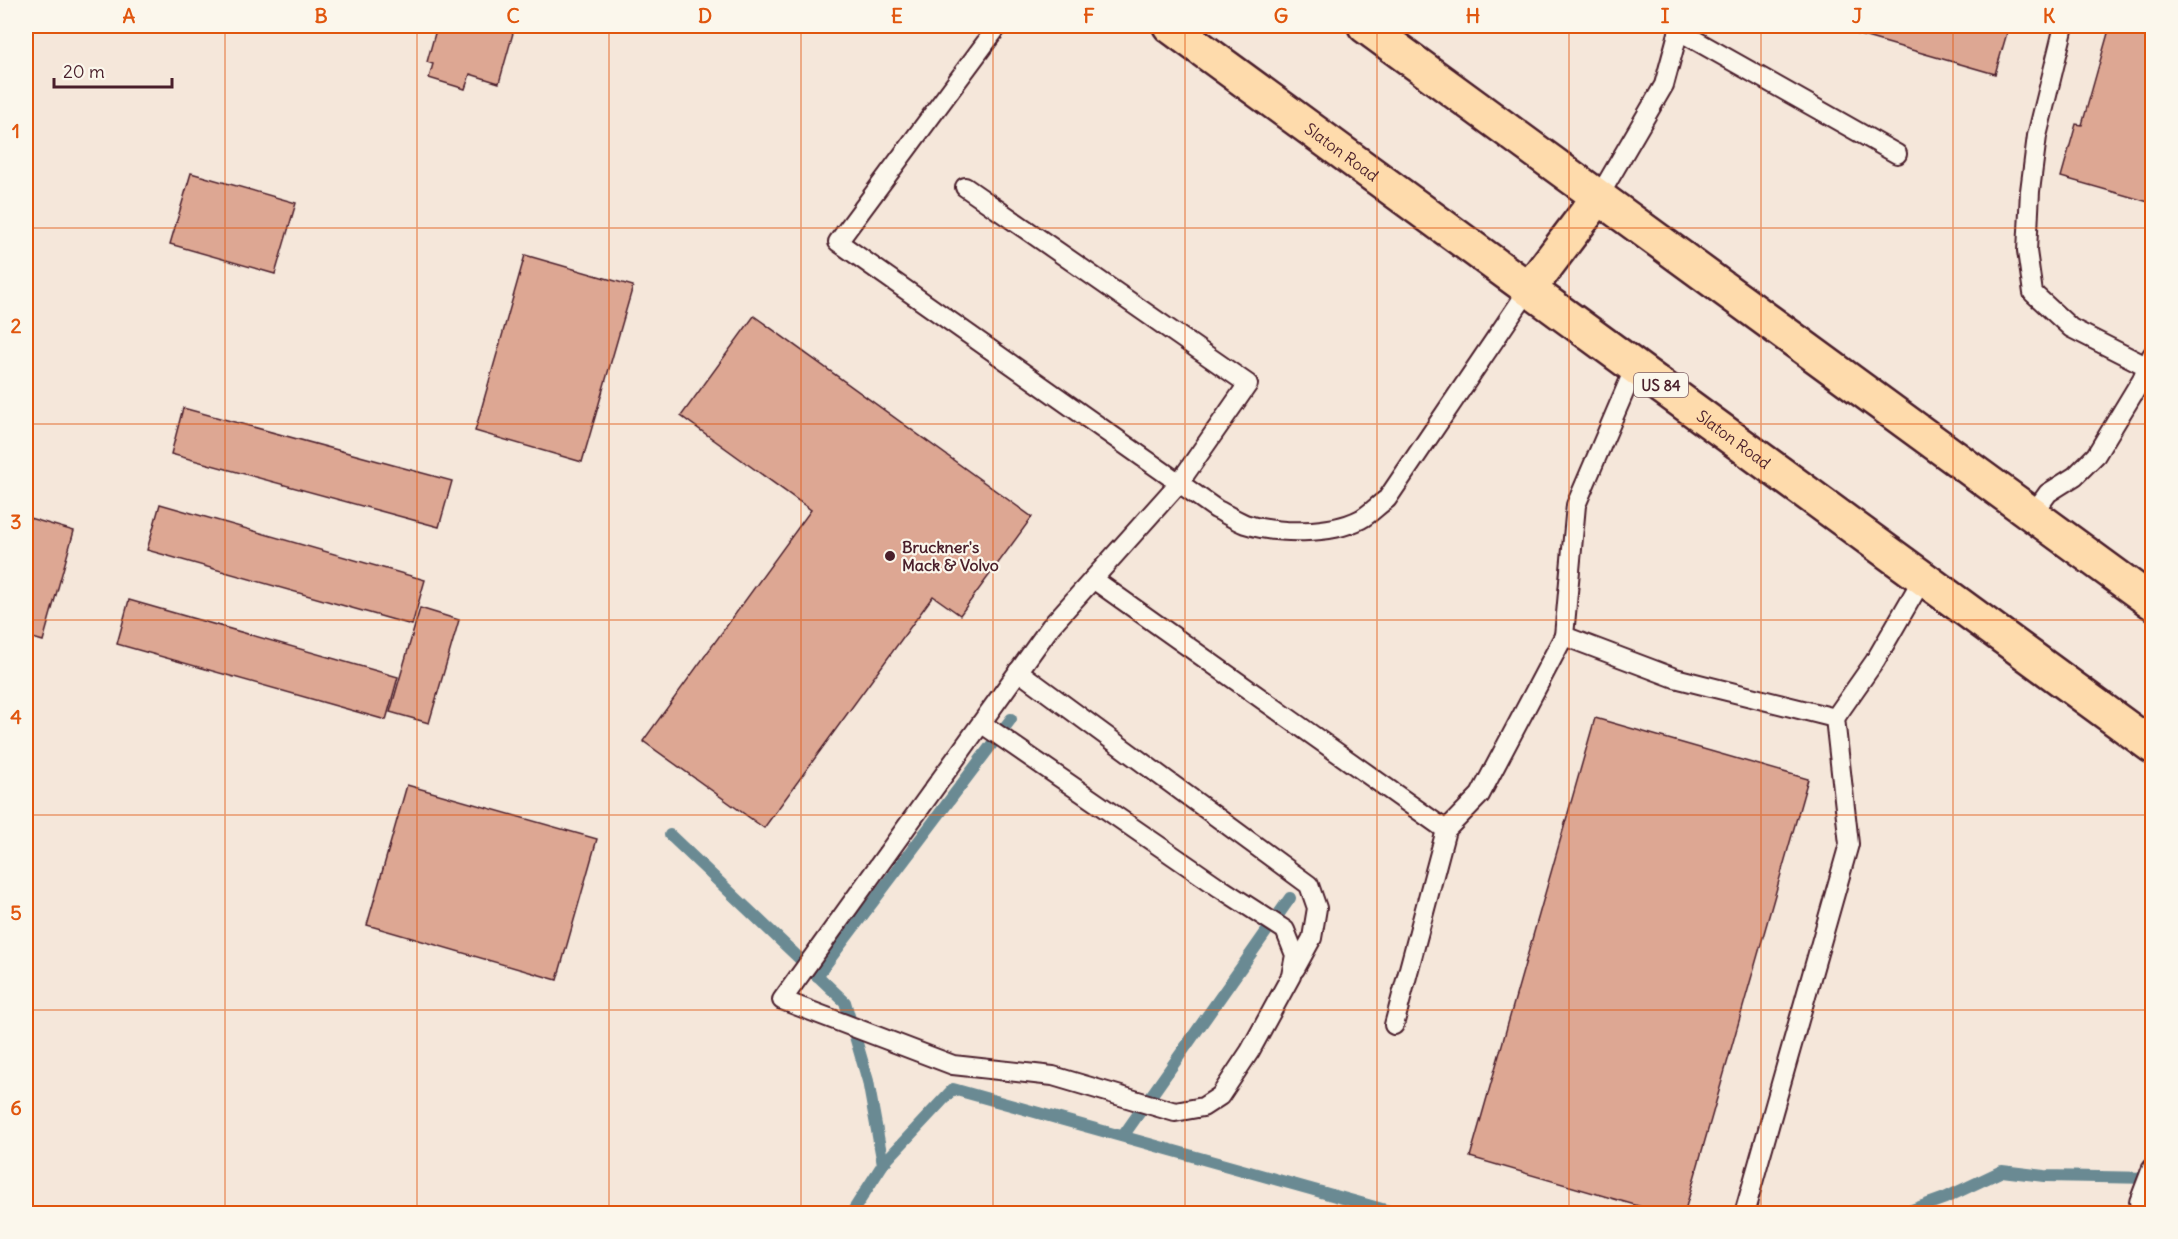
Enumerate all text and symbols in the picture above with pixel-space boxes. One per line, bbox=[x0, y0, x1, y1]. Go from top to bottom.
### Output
text: A bbox=[123, 3, 136, 28]
text: B bbox=[314, 3, 328, 28]
text: C bbox=[506, 3, 520, 28]
text: D bbox=[698, 3, 712, 28]
text: E bbox=[891, 3, 903, 28]
text: F bbox=[1083, 3, 1095, 28]
text: G bbox=[1274, 3, 1288, 28]
text: H bbox=[1466, 3, 1480, 28]
text: I bbox=[1661, 3, 1670, 28]
text: J bbox=[1852, 3, 1863, 28]
text: K bbox=[2043, 3, 2056, 28]
scale bar bbox=[54, 51, 172, 89]
text: 20 m bbox=[63, 60, 105, 83]
text: 1 bbox=[12, 118, 20, 143]
street label: Slaton Road bbox=[1301, 118, 1383, 186]
text: 2 bbox=[11, 313, 22, 338]
road number: US 84 bbox=[1634, 373, 1688, 397]
street label: Slaton Road bbox=[1693, 406, 1775, 473]
text: 3 bbox=[10, 509, 22, 534]
place label: Bruckner's Mack & Volvo bbox=[902, 537, 999, 575]
marker: Bruckner's Mack & Volvo bbox=[883, 549, 897, 563]
text: 4 bbox=[10, 704, 22, 729]
text: 5 bbox=[10, 900, 22, 925]
text: 6 bbox=[10, 1095, 22, 1120]

